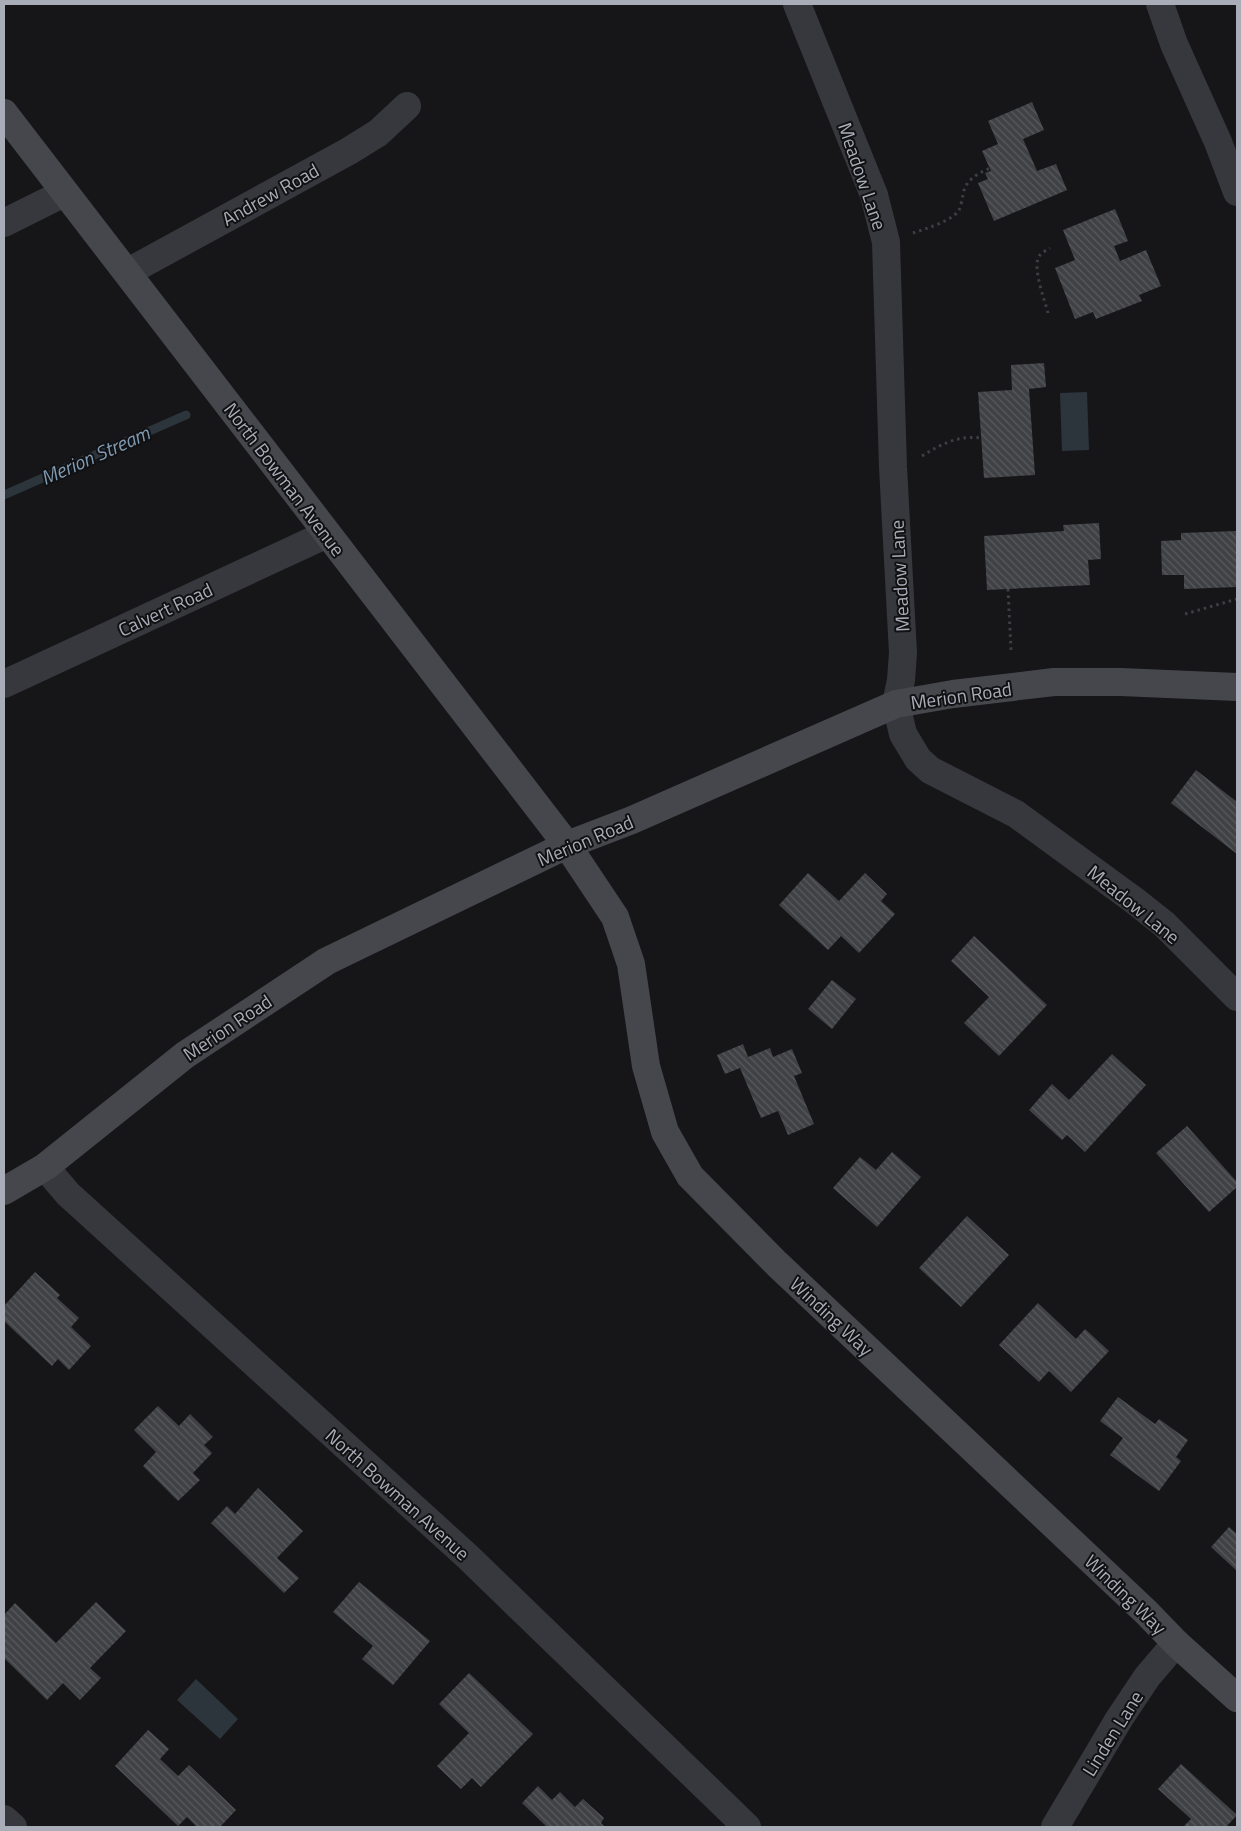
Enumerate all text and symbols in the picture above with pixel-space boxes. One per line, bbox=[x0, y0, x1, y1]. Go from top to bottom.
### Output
street label: Meadow Lane bbox=[831, 118, 895, 234]
street label: Andrew Road bbox=[216, 155, 324, 233]
street label: North Bowman Avenue bbox=[218, 396, 352, 562]
water label: Merion Stream bbox=[35, 417, 155, 493]
street label: Meadow Lane bbox=[882, 519, 916, 633]
street label: Calvert Road bbox=[113, 574, 217, 644]
street label: Merion Road bbox=[909, 674, 1013, 716]
street label: Merion Road bbox=[533, 807, 637, 873]
street label: Meadow Lane bbox=[1081, 857, 1187, 951]
street label: Merion Road bbox=[177, 987, 277, 1067]
street label: Winding Way bbox=[784, 1270, 880, 1362]
street label: North Bowman Avenue bbox=[319, 1421, 477, 1567]
street label: Winding Way bbox=[1078, 1547, 1174, 1641]
street label: Linden Lane bbox=[1074, 1685, 1150, 1781]

